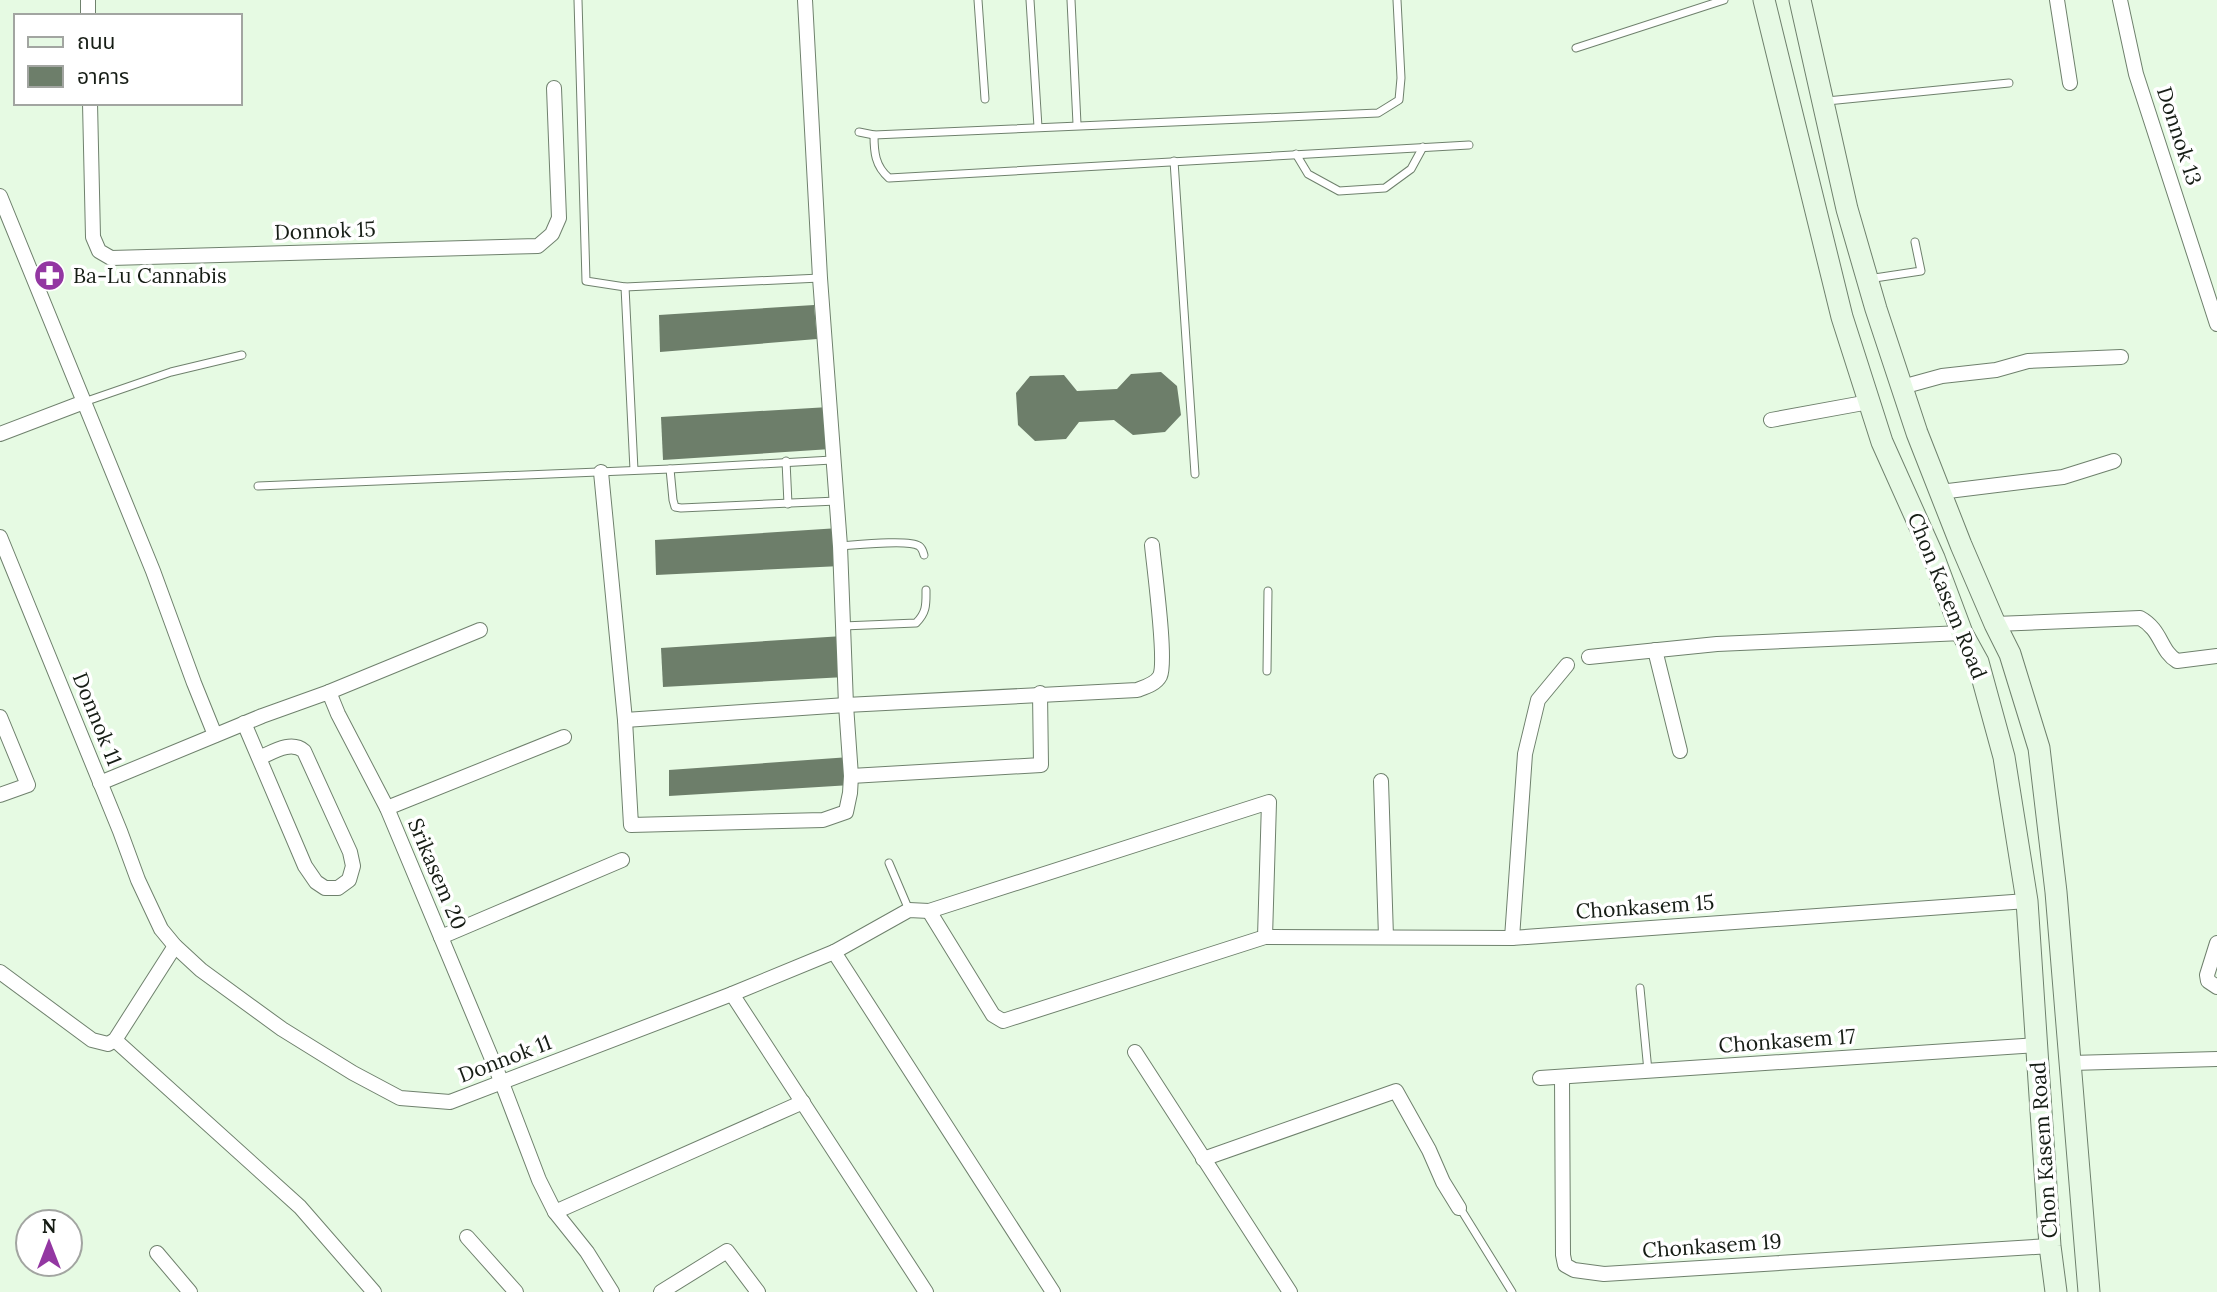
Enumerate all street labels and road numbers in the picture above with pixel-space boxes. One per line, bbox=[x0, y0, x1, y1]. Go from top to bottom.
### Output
street label: Donnok 13 bbox=[2151, 83, 2208, 188]
street label: Donnok 15 bbox=[274, 215, 376, 246]
street label: Chon Kasem Road bbox=[1902, 509, 1993, 683]
street label: Donnok 11 bbox=[67, 668, 128, 769]
street label: Srikasem 20 bbox=[402, 814, 473, 934]
street label: Chonkasem 15 bbox=[1575, 888, 1715, 925]
street label: Chonkasem 17 bbox=[1718, 1022, 1857, 1059]
street label: Donnok 11 bbox=[454, 1028, 555, 1089]
street label: Chon Kasem Road bbox=[2024, 1061, 2063, 1239]
street label: Chonkasem 19 bbox=[1641, 1227, 1783, 1264]

